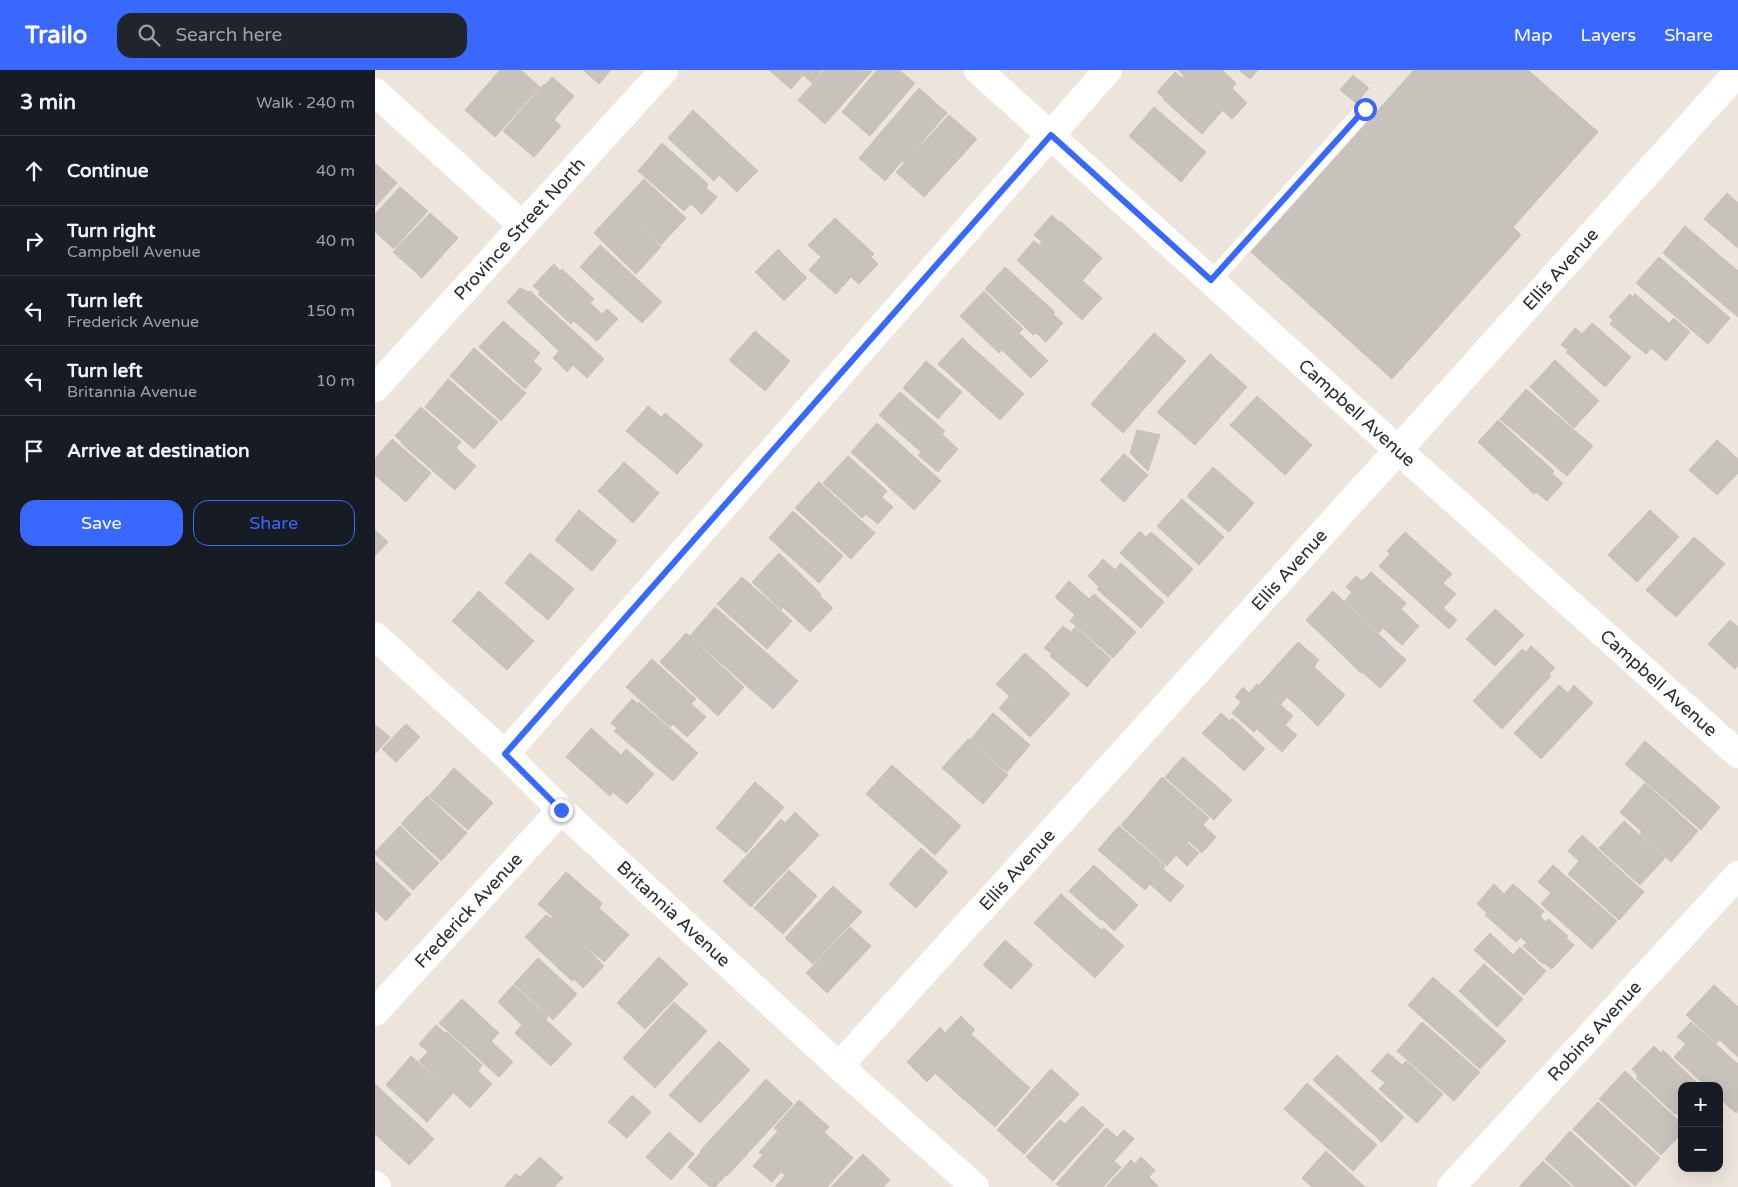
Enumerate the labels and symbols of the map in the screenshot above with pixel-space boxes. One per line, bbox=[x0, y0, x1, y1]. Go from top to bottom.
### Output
route start bbox=[1354, 98, 1377, 121]
street label: Province Street North bbox=[449, 153, 590, 305]
street label: Ellis Avenue bbox=[1518, 224, 1603, 315]
street label: Campbell Avenue bbox=[1294, 354, 1420, 471]
street label: Ellis Avenue bbox=[1247, 524, 1332, 615]
street label: Campbell Avenue bbox=[1595, 625, 1722, 741]
route end bbox=[550, 799, 573, 822]
street label: Ellis Avenue bbox=[974, 824, 1060, 915]
street label: Frederick Avenue bbox=[410, 848, 527, 973]
street label: Britannia Avenue bbox=[612, 856, 735, 972]
street label: Robins Avenue bbox=[1543, 976, 1646, 1086]

